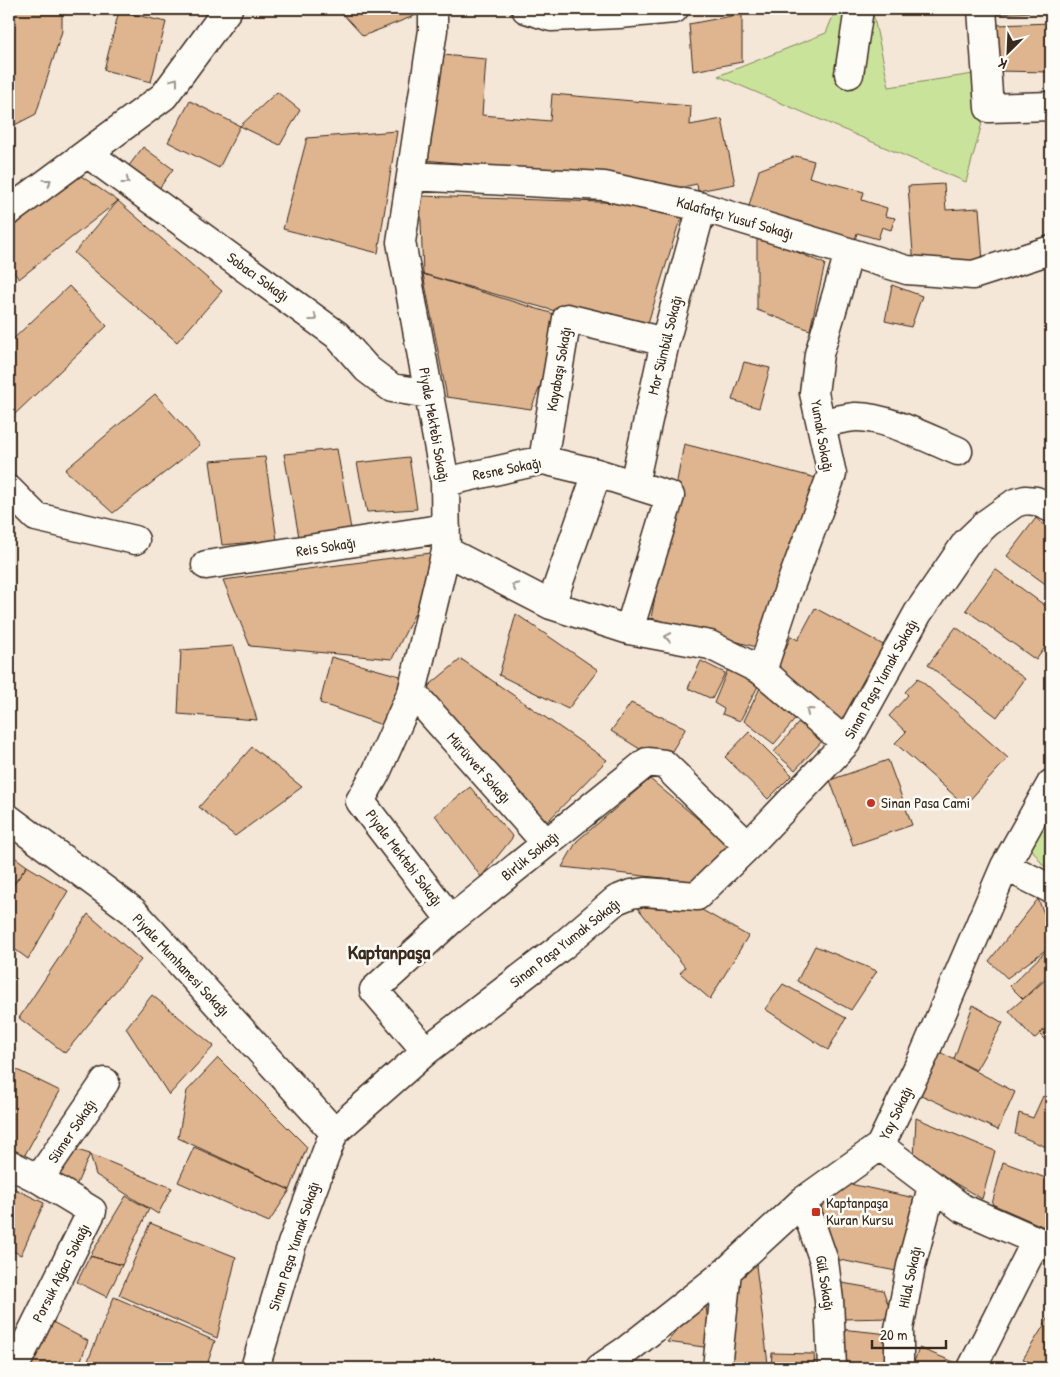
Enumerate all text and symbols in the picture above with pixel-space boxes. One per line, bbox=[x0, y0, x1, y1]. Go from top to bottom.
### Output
north arrow bbox=[982, 28, 1032, 78]
text: K bbox=[995, 54, 1010, 75]
one-way arrow bbox=[169, 78, 177, 87]
one-way arrow bbox=[121, 175, 130, 184]
one-way arrow bbox=[42, 179, 52, 188]
street label: Kalafatçı Yusuf Sokağı bbox=[674, 191, 796, 244]
street label: Sobacı Sokağı bbox=[223, 247, 294, 306]
street label: Mor Sümbül Sokağı bbox=[642, 293, 687, 397]
one-way arrow bbox=[308, 313, 317, 321]
street label: Kayabaşı Sokağı bbox=[541, 325, 576, 413]
street label: Piyale Mektebi Sokağı bbox=[414, 366, 455, 484]
street label: Yumak Sokağı bbox=[806, 398, 839, 474]
street label: Resne Sokağı bbox=[471, 452, 543, 485]
street label: Reis Sokağı bbox=[294, 531, 357, 562]
one-way arrow bbox=[511, 582, 520, 592]
street label: Sinan Paşa Yumak Sokağı bbox=[839, 615, 922, 743]
one-way arrow bbox=[664, 633, 673, 643]
one-way arrow bbox=[806, 709, 815, 717]
street label: Mürüvvet Sokağı bbox=[442, 727, 516, 808]
place label: Sinan Pasa Cami bbox=[881, 792, 970, 813]
marker: Sinan Pasa Cami bbox=[865, 797, 877, 809]
street label: Piyale Mektebi Sokağı bbox=[361, 805, 448, 911]
street label: Birlik Sokağı bbox=[496, 826, 563, 885]
street label: Sinan Paşa Yumak Sokağı bbox=[505, 893, 624, 992]
street label: Piyale Mumhanesi Sokağı bbox=[128, 909, 235, 1021]
district label: Kaptanpaşa bbox=[348, 938, 430, 966]
street label: Yay Sokağı bbox=[874, 1082, 918, 1143]
street label: Sümer Sokağı bbox=[42, 1094, 101, 1167]
street label: Sinan Paşa Yumak Sokağı bbox=[263, 1179, 324, 1313]
place label: Kaptanpaşa Kuran Kursu bbox=[826, 1192, 893, 1230]
marker: Kaptanpaşa Kuran Kursu bbox=[810, 1206, 822, 1218]
street label: Porsuk Ağacı Sokağı bbox=[27, 1220, 94, 1326]
street label: Hilal Sokağı bbox=[893, 1244, 926, 1310]
street label: Gül Sokağı bbox=[811, 1254, 840, 1312]
scale bar bbox=[872, 1317, 946, 1349]
text: 20 m bbox=[880, 1324, 907, 1345]

